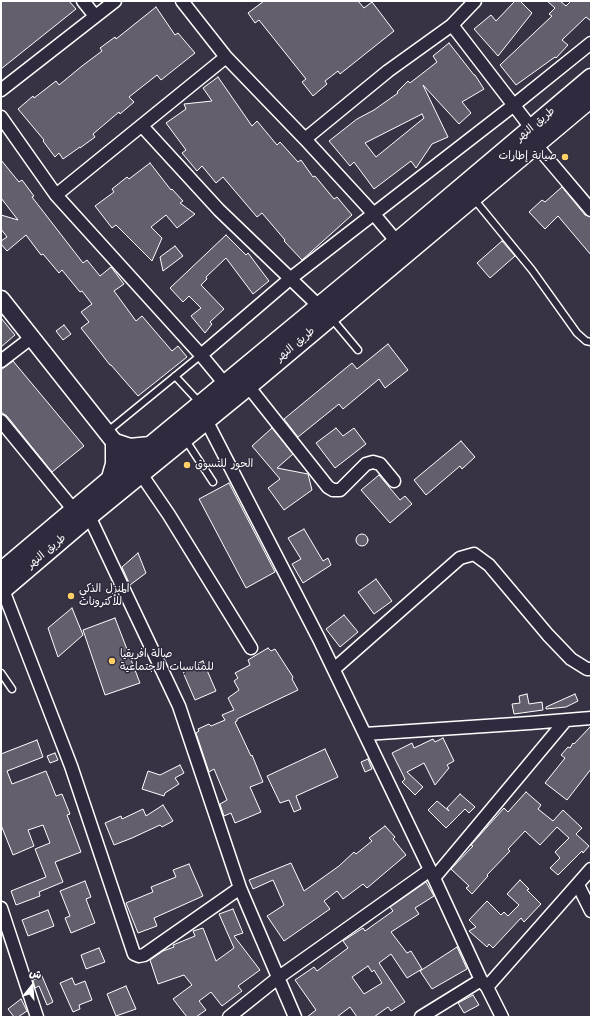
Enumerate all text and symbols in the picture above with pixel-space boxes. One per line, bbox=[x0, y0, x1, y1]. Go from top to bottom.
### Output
street label: طريق النهر bbox=[514, 105, 558, 145]
place label: صيانة إطارات bbox=[499, 150, 557, 164]
marker: صيانة إطارات bbox=[560, 152, 570, 162]
street label: طريق النهر bbox=[274, 325, 318, 365]
place label: الحور للتسوق bbox=[195, 458, 253, 472]
marker: الحور للتسوق bbox=[182, 460, 192, 470]
street label: طريق النهر bbox=[25, 532, 69, 572]
place label: المنزل الذكي للأكترونات bbox=[79, 583, 130, 609]
marker: المنزل الذكي للأكترونات bbox=[66, 591, 76, 601]
place label: صالة افريقيا للمناسبات الاجتماعية bbox=[120, 648, 214, 674]
marker: صالة افريقيا للمناسبات الاجتماعية bbox=[107, 656, 117, 666]
text: ش bbox=[28, 965, 44, 983]
north arrow bbox=[12, 966, 52, 1006]

